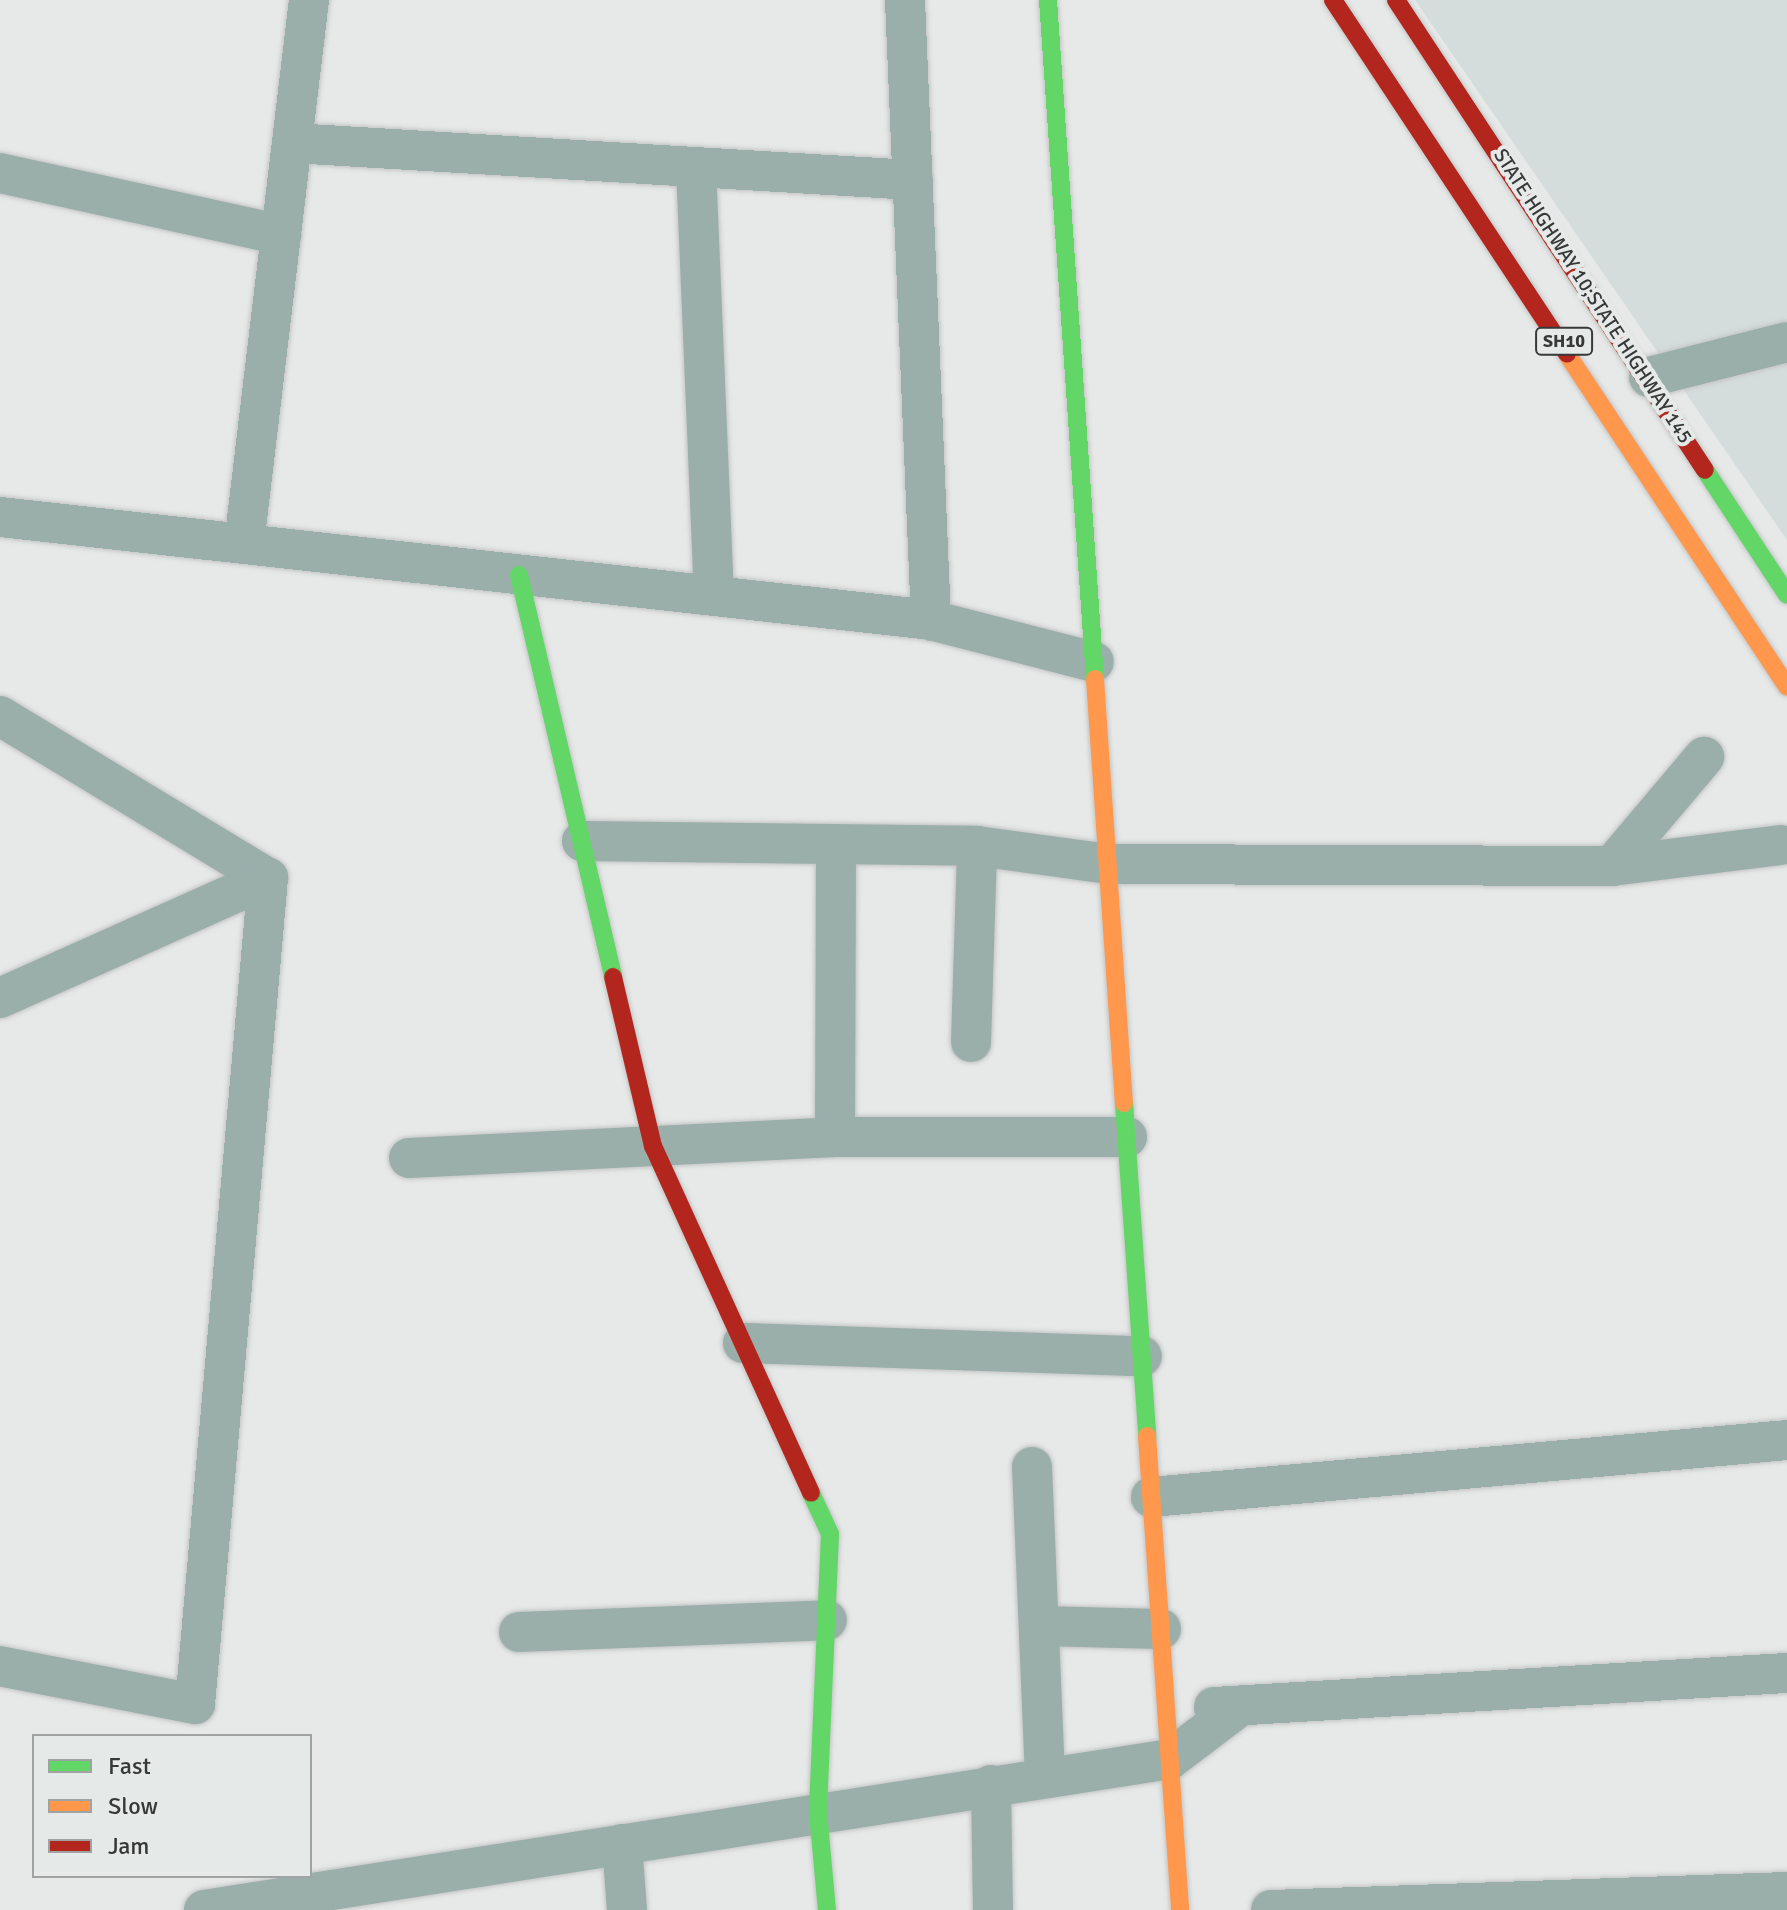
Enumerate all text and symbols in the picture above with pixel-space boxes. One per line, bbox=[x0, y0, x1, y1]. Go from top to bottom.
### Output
street label: STATE HIGHWAY 10;STATE HIGHWAY 145 bbox=[1489, 144, 1697, 448]
road number: SH10 bbox=[1534, 327, 1594, 355]
legend bbox=[32, 1734, 312, 1878]
text: Fast bbox=[108, 1751, 151, 1781]
text: Slow bbox=[108, 1791, 158, 1821]
text: Jam bbox=[108, 1831, 149, 1861]

